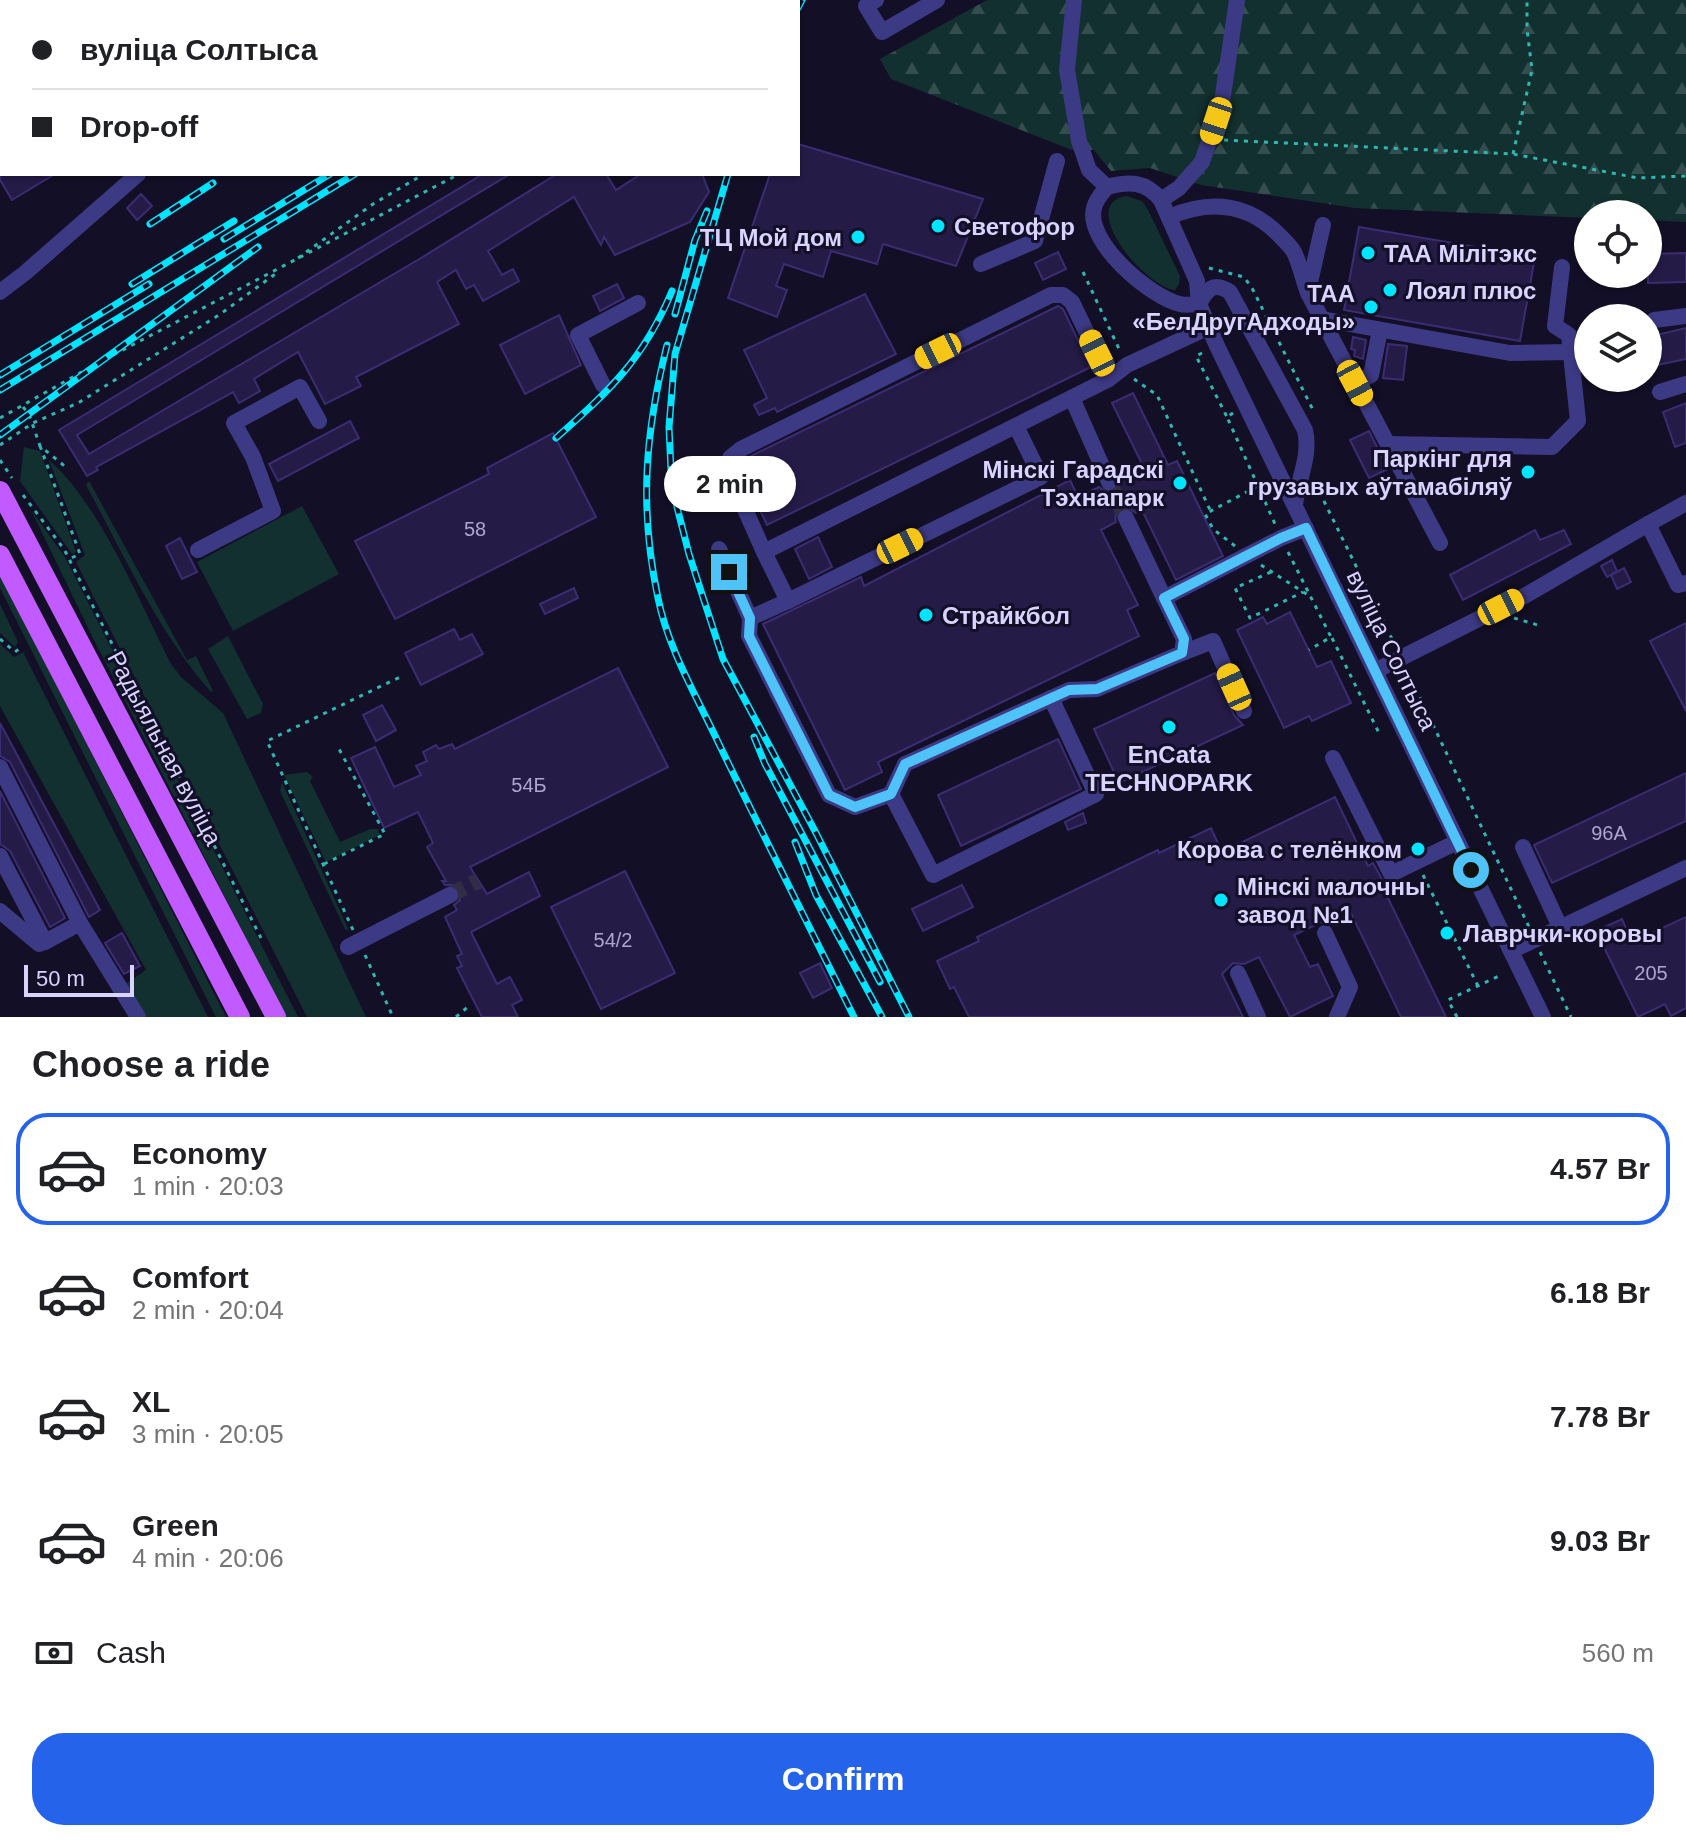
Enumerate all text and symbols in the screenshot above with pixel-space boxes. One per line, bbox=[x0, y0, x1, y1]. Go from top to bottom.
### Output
text: вуліца Солтыса bbox=[80, 33, 318, 66]
car bbox=[1197, 94, 1235, 148]
text: Drop-off bbox=[80, 110, 198, 143]
map controls bbox=[1574, 200, 1662, 392]
button: locate bbox=[1574, 200, 1662, 288]
place label: Светофор bbox=[954, 213, 1075, 240]
marker: Светофор bbox=[929, 217, 947, 235]
place label: ТЦ Мой дом bbox=[700, 224, 842, 251]
marker: ТЦ Мой дом bbox=[849, 228, 867, 246]
place label: ТАА Мілітэкс bbox=[1384, 240, 1537, 267]
marker: ТАА Мілітэкс bbox=[1359, 244, 1377, 262]
place label: Лоял плюс bbox=[1406, 277, 1536, 304]
place label: ТАА «БелДругАдходы» bbox=[1132, 280, 1355, 335]
marker: Лоял плюс bbox=[1381, 281, 1399, 299]
marker: ТАА «БелДругАдходы» bbox=[1362, 298, 1380, 316]
button: layers bbox=[1574, 304, 1662, 392]
car bbox=[1076, 326, 1118, 380]
car bbox=[911, 330, 965, 372]
car bbox=[1333, 356, 1377, 410]
place label: Паркінг для грузавых аўтамабіляў bbox=[1248, 445, 1513, 500]
callout: 2 min bbox=[663, 456, 795, 512]
place label: Мінскі Гарадскі Тэхнапарк bbox=[983, 456, 1165, 511]
marker: Паркінг для грузавых аўтамабіляў bbox=[1519, 463, 1537, 481]
text: 2 min bbox=[696, 469, 764, 499]
marker: Мінскі Гарадскі Тэхнапарк bbox=[1171, 474, 1189, 492]
house number: 58 bbox=[464, 518, 486, 540]
car bbox=[873, 525, 927, 567]
route end bbox=[711, 554, 747, 590]
street label: вуліца Солтыса bbox=[1342, 566, 1443, 735]
car bbox=[1474, 585, 1528, 629]
place label: Страйкбол bbox=[942, 602, 1070, 629]
marker: Страйкбол bbox=[917, 606, 935, 624]
street label: Радыяльная вуліца bbox=[102, 646, 228, 850]
car bbox=[1213, 660, 1255, 714]
marker: EnCata TECHNOPARK bbox=[1160, 718, 1178, 736]
place label: EnCata TECHNOPARK bbox=[1085, 741, 1253, 796]
house number: 54Б bbox=[511, 774, 547, 796]
house number: 96А bbox=[1591, 822, 1627, 844]
place label: Корова с телёнком bbox=[1177, 836, 1402, 863]
marker: Корова с телёнком bbox=[1409, 840, 1427, 858]
route start bbox=[1453, 852, 1489, 888]
place label: Мінскі малочны завод №1 bbox=[1237, 873, 1426, 928]
marker: Мінскі малочны завод №1 bbox=[1212, 891, 1230, 909]
place label: Лаврчки-коровы bbox=[1463, 920, 1662, 947]
marker: Лаврчки-коровы bbox=[1438, 924, 1456, 942]
house number: 54/2 bbox=[594, 929, 632, 951]
scale bar bbox=[24, 961, 134, 997]
house number: 205 bbox=[1634, 962, 1668, 984]
text: 50 m bbox=[36, 966, 85, 991]
text: Choose a ride bbox=[32, 1044, 270, 1085]
icon: car bbox=[36, 1133, 108, 1205]
text: Economy bbox=[132, 1137, 267, 1170]
text: 4.57 Br bbox=[1550, 1152, 1650, 1185]
text: 1 min · 20:03 bbox=[132, 1171, 284, 1201]
icon: car bbox=[36, 1257, 108, 1329]
text: Comfort bbox=[132, 1261, 249, 1294]
text: 6.18 Br bbox=[1550, 1276, 1650, 1309]
text: 2 min · 20:04 bbox=[132, 1295, 284, 1325]
icon: car bbox=[36, 1381, 108, 1453]
text: XL bbox=[132, 1385, 170, 1418]
text: 7.78 Br bbox=[1550, 1400, 1650, 1433]
text: 3 min · 20:05 bbox=[132, 1419, 284, 1449]
icon: car bbox=[36, 1505, 108, 1577]
text: Green bbox=[132, 1509, 219, 1542]
text: 9.03 Br bbox=[1550, 1524, 1650, 1557]
text: 4 min · 20:06 bbox=[132, 1543, 284, 1573]
icon: cash bbox=[32, 1631, 76, 1675]
text: Cash bbox=[96, 1636, 166, 1669]
text: 560 m bbox=[1582, 1638, 1654, 1668]
button: Confirm bbox=[32, 1733, 1654, 1825]

